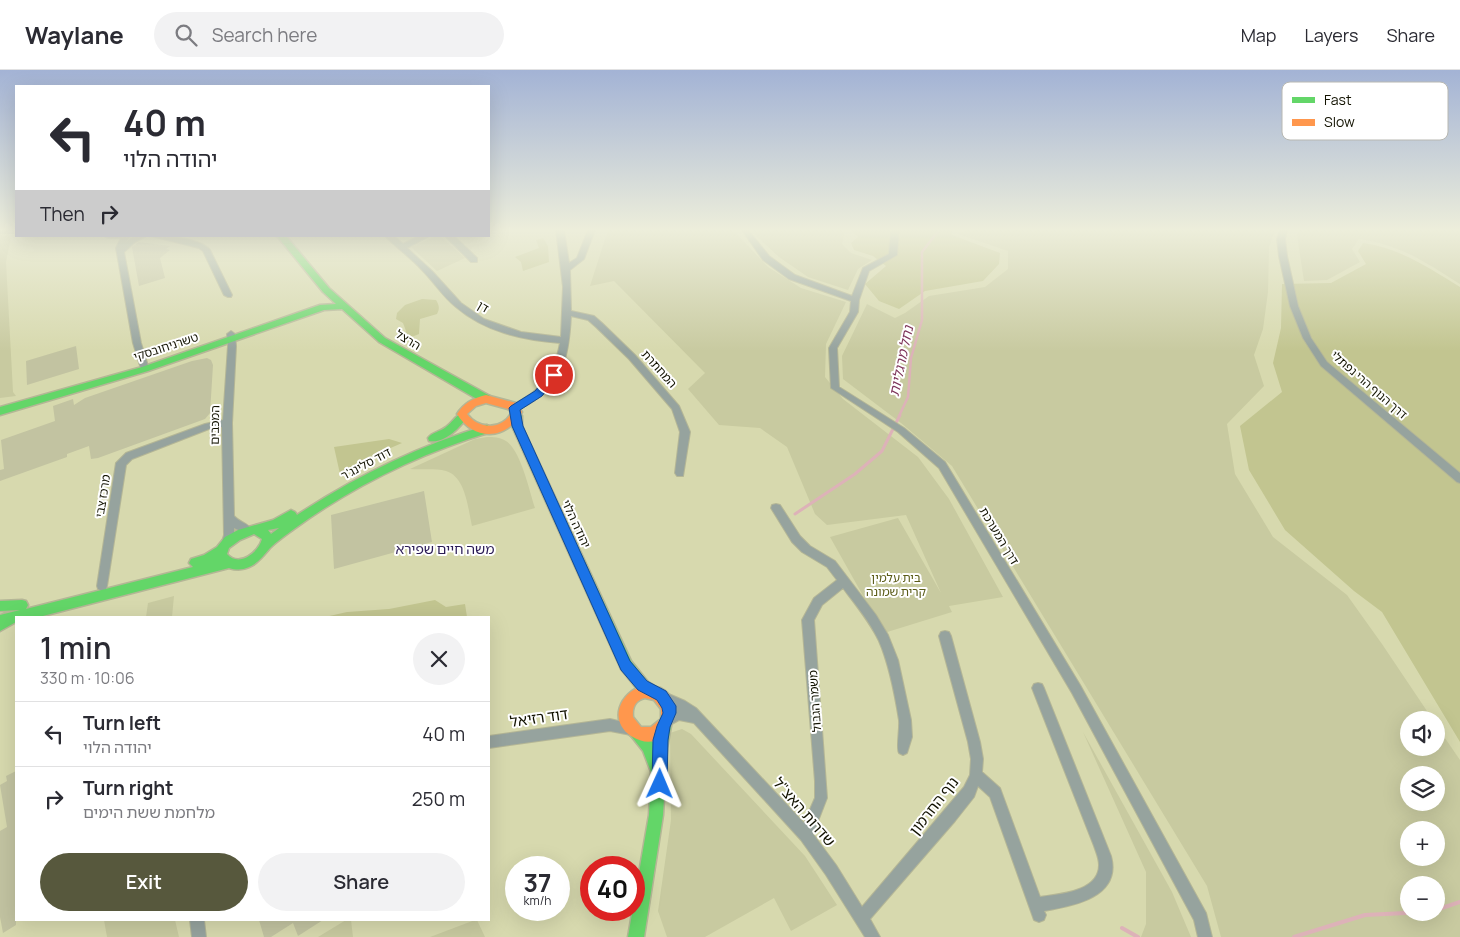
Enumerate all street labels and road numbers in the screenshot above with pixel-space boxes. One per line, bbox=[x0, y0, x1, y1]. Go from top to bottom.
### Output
street label: דן bbox=[474, 297, 492, 317]
street label: הרצל bbox=[392, 325, 424, 354]
street label: טשרניחובסקי bbox=[131, 328, 200, 365]
street label: המחתרת bbox=[638, 346, 681, 391]
street label: דרך הנוף הרי נפתלי bbox=[1327, 347, 1412, 423]
street label: המכבים bbox=[206, 405, 223, 445]
street label: דוד סלינג'ר bbox=[338, 443, 394, 484]
street label: מרכז צבי bbox=[91, 473, 114, 519]
street label: יהודה הלוי bbox=[558, 497, 595, 551]
street label: דרך המערכת bbox=[976, 504, 1023, 568]
street label: משמר הגבול bbox=[804, 669, 825, 733]
street label: דוד רזיאל bbox=[509, 703, 569, 732]
street label: נוף החרמון bbox=[904, 772, 963, 839]
street label: שדרות האצ"ל bbox=[769, 773, 840, 851]

